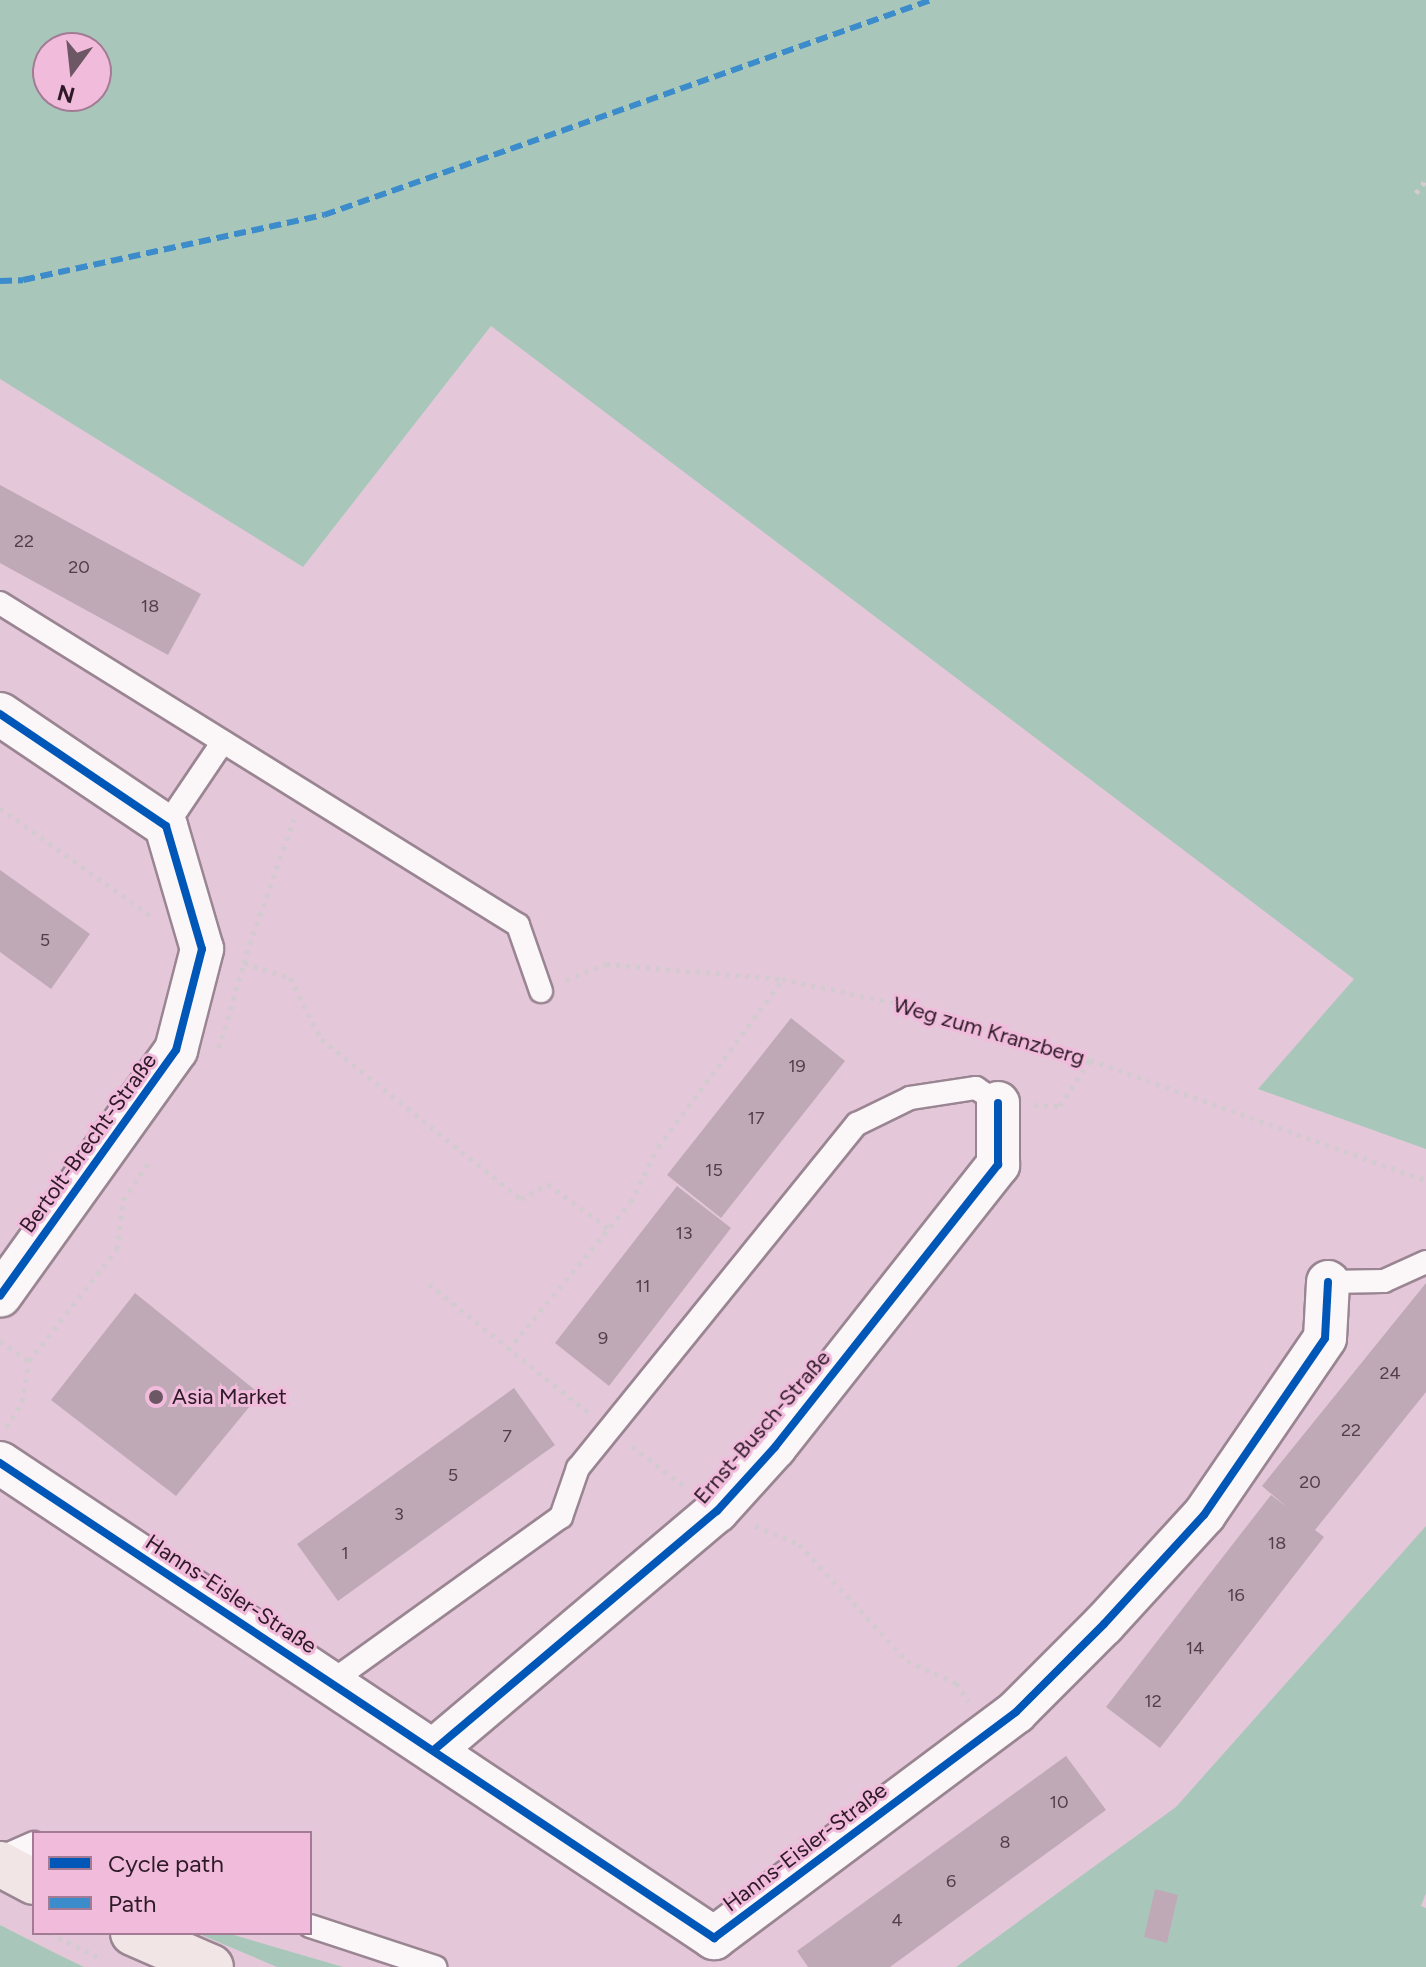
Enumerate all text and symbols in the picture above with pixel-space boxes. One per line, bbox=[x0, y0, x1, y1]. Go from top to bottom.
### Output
north arrow bbox=[32, 32, 112, 112]
text: N bbox=[54, 78, 78, 109]
house number: 22 bbox=[14, 530, 34, 552]
house number: 20 bbox=[68, 556, 90, 578]
house number: 18 bbox=[141, 595, 159, 617]
house number: 5 bbox=[40, 929, 50, 951]
street label: Weg zum Kranzberg bbox=[890, 991, 1088, 1071]
street label: Bertolt-Brecht-Straße bbox=[14, 1048, 162, 1238]
house number: 19 bbox=[788, 1055, 806, 1077]
house number: 17 bbox=[747, 1107, 765, 1129]
house number: 15 bbox=[705, 1159, 723, 1181]
house number: 13 bbox=[675, 1222, 693, 1244]
house number: 11 bbox=[636, 1275, 650, 1297]
house number: 9 bbox=[598, 1327, 608, 1349]
street label: Ernst-Busch-Straße bbox=[688, 1345, 836, 1509]
house number: 24 bbox=[1379, 1362, 1401, 1384]
place label: Asia Market bbox=[172, 1384, 287, 1410]
marker: Asia Market bbox=[147, 1388, 165, 1406]
house number: 22 bbox=[1341, 1419, 1361, 1441]
house number: 7 bbox=[502, 1425, 512, 1447]
house number: 5 bbox=[448, 1464, 458, 1486]
house number: 20 bbox=[1299, 1471, 1321, 1493]
house number: 3 bbox=[394, 1503, 404, 1525]
street label: Hanns-Eisler-Straße bbox=[141, 1529, 321, 1659]
house number: 18 bbox=[1268, 1532, 1286, 1554]
house number: 1 bbox=[341, 1542, 349, 1564]
house number: 16 bbox=[1227, 1584, 1245, 1606]
house number: 14 bbox=[1186, 1637, 1204, 1659]
house number: 12 bbox=[1144, 1690, 1162, 1712]
street label: Hanns-Eisler-Straße bbox=[718, 1777, 892, 1917]
house number: 10 bbox=[1050, 1791, 1068, 1813]
legend bbox=[32, 1831, 312, 1935]
house number: 8 bbox=[999, 1831, 1011, 1853]
text: Cycle path bbox=[108, 1849, 224, 1878]
house number: 6 bbox=[946, 1870, 956, 1892]
text: Path bbox=[108, 1889, 156, 1918]
house number: 4 bbox=[891, 1909, 903, 1931]

